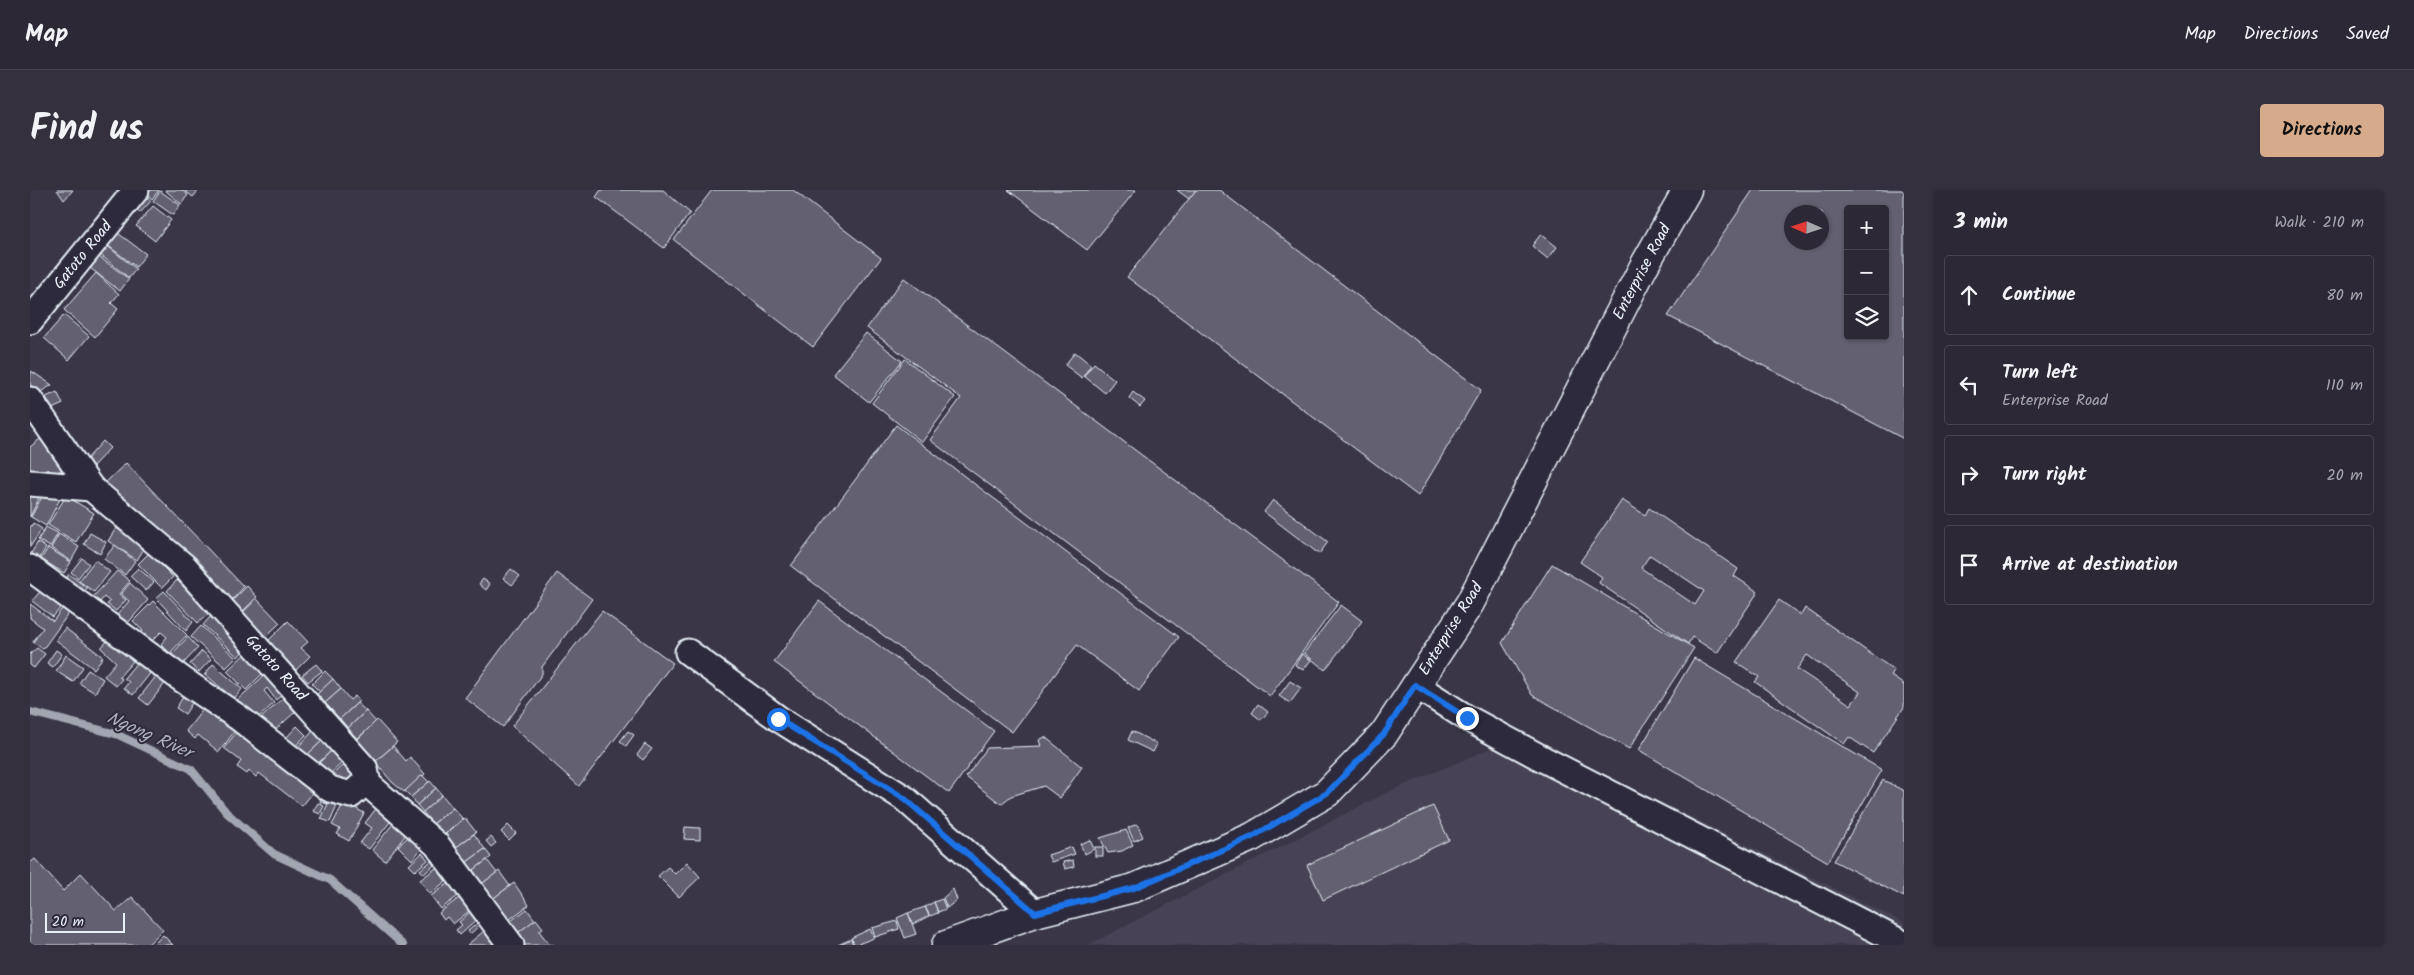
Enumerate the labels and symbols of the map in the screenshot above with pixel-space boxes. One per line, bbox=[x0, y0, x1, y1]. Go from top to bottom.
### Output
north arrow bbox=[1784, 205, 1829, 250]
street label: Gatoto Road bbox=[47, 214, 119, 295]
street label: Enterprise Road bbox=[1606, 219, 1678, 325]
street label: Enterprise Road bbox=[1412, 577, 1490, 681]
street label: Gatoto Road bbox=[239, 629, 314, 708]
water label: Ngong River bbox=[102, 704, 200, 769]
route end bbox=[1456, 707, 1479, 730]
route start bbox=[767, 708, 790, 731]
scale bar bbox=[45, 910, 125, 933]

